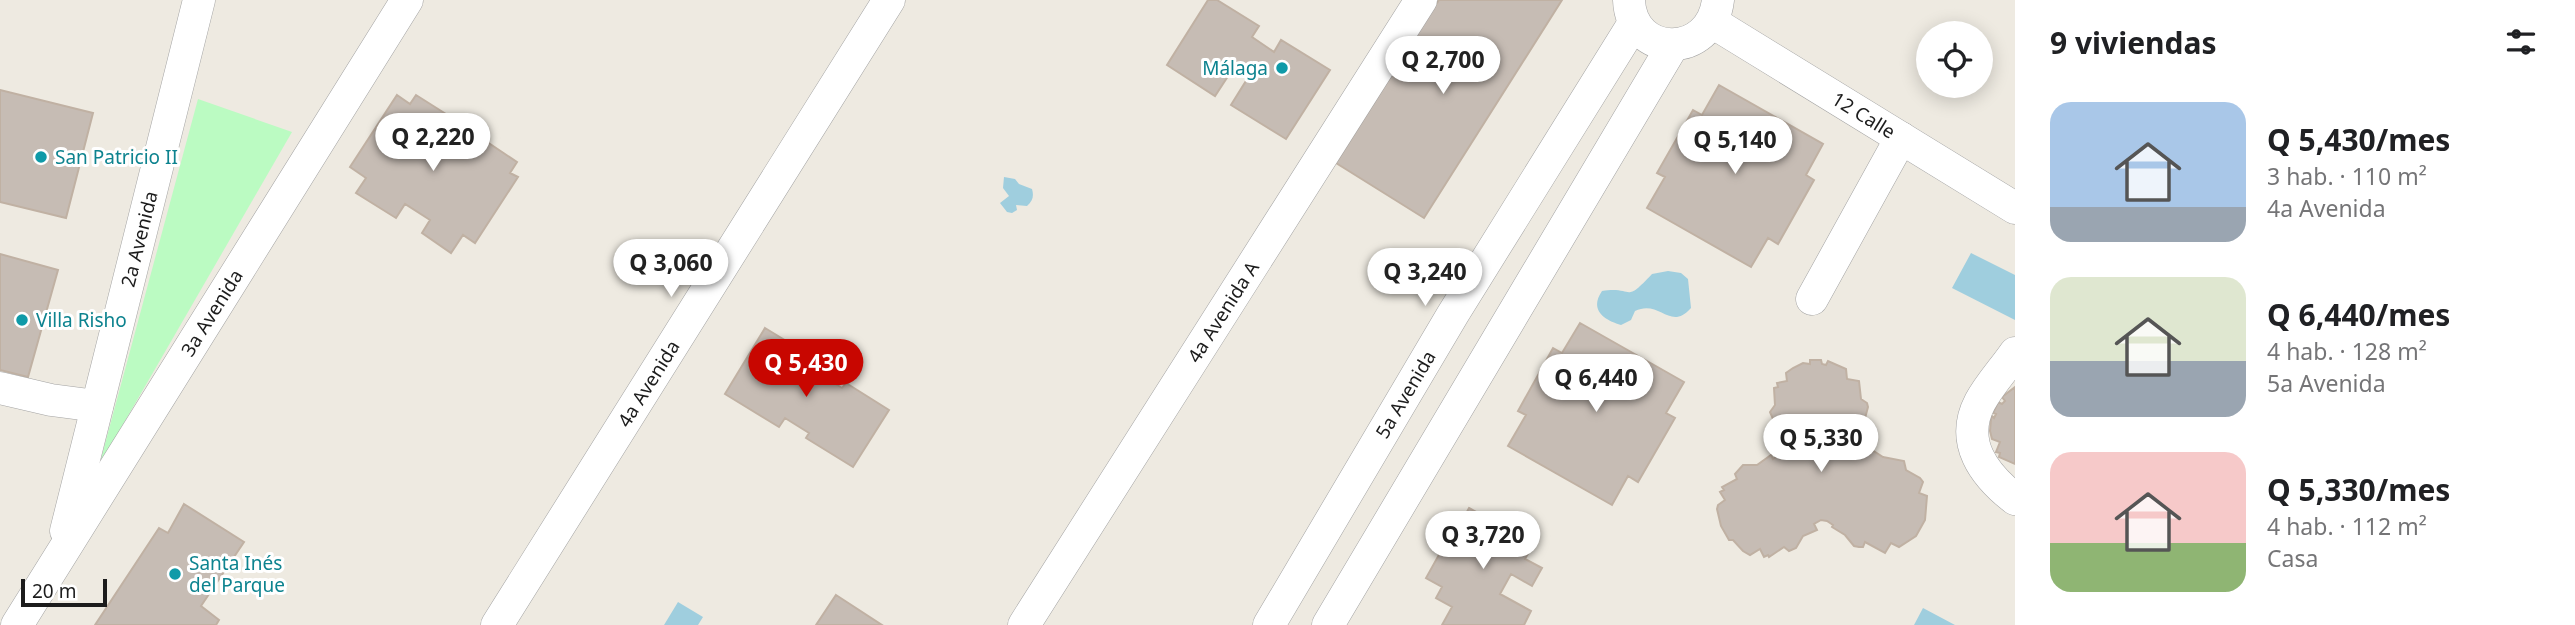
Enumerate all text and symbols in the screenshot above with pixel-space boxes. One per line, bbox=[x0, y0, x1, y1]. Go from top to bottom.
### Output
map controls bbox=[1916, 21, 1993, 98]
button: locate bbox=[1916, 21, 1993, 98]
text: 9 viviendas bbox=[2050, 22, 2217, 63]
icon: filters bbox=[2502, 23, 2540, 61]
pin: Q 2,700 bbox=[1378, 36, 1508, 96]
text: Q 2,700 bbox=[1401, 43, 1485, 75]
place label: Málaga bbox=[1202, 55, 1268, 81]
marker: Málaga bbox=[1274, 60, 1290, 76]
street label: 12 Calle bbox=[1827, 86, 1900, 144]
pin: Q 2,220 bbox=[368, 114, 498, 173]
pin: Q 5,140 bbox=[1670, 116, 1800, 176]
text: Q 5,430/mes bbox=[2267, 119, 2450, 160]
text: Q 2,220 bbox=[391, 120, 475, 152]
text: Q 5,140 bbox=[1693, 123, 1777, 155]
icon: home bbox=[2106, 130, 2190, 214]
place label: San Patricio II bbox=[55, 144, 178, 170]
marker: San Patricio II bbox=[33, 149, 49, 165]
text: 3 hab. · 110 m² bbox=[2267, 160, 2427, 192]
street label: 2a Avenida bbox=[115, 188, 164, 290]
text: 4a Avenida bbox=[2267, 192, 2386, 224]
pin: Q 3,060 bbox=[606, 240, 736, 299]
text: Q 3,060 bbox=[629, 246, 713, 278]
pin: Q 3,240 bbox=[1360, 248, 1490, 308]
text: Q 3,240 bbox=[1383, 255, 1467, 287]
street label: 4a Avenida A bbox=[1181, 256, 1265, 367]
street label: 3a Avenida bbox=[175, 264, 249, 361]
text: Q 6,440/mes bbox=[2267, 294, 2450, 335]
icon: home bbox=[2106, 305, 2190, 389]
place label: Villa Risho bbox=[36, 307, 127, 333]
marker: Villa Risho bbox=[14, 312, 30, 328]
street label: 4a Avenida bbox=[611, 335, 685, 432]
text: 4 hab. · 128 m² bbox=[2267, 335, 2427, 367]
pin: Q 5,430 bbox=[741, 340, 871, 399]
text: Q 5,430 bbox=[764, 346, 848, 378]
street label: 5a Avenida bbox=[1369, 346, 1442, 443]
pin: Q 6,440 bbox=[1531, 354, 1661, 414]
text: Q 6,440 bbox=[1554, 361, 1638, 393]
text: 5a Avenida bbox=[2267, 367, 2386, 399]
pin: Q 5,330 bbox=[1756, 414, 1886, 474]
text: Q 5,330 bbox=[1779, 421, 1863, 453]
text: Q 5,330/mes bbox=[2267, 469, 2450, 510]
icon: home bbox=[2106, 480, 2190, 564]
text: 4 hab. · 112 m² bbox=[2267, 510, 2427, 542]
pin: Q 3,720 bbox=[1418, 512, 1548, 571]
text: Q 3,720 bbox=[1441, 518, 1525, 550]
text: Casa bbox=[2267, 542, 2318, 574]
place label: Santa Inés del Parque bbox=[189, 550, 285, 598]
marker: Santa Inés del Parque bbox=[167, 566, 183, 582]
scale bar bbox=[21, 576, 107, 608]
text: 20 m bbox=[32, 578, 76, 604]

